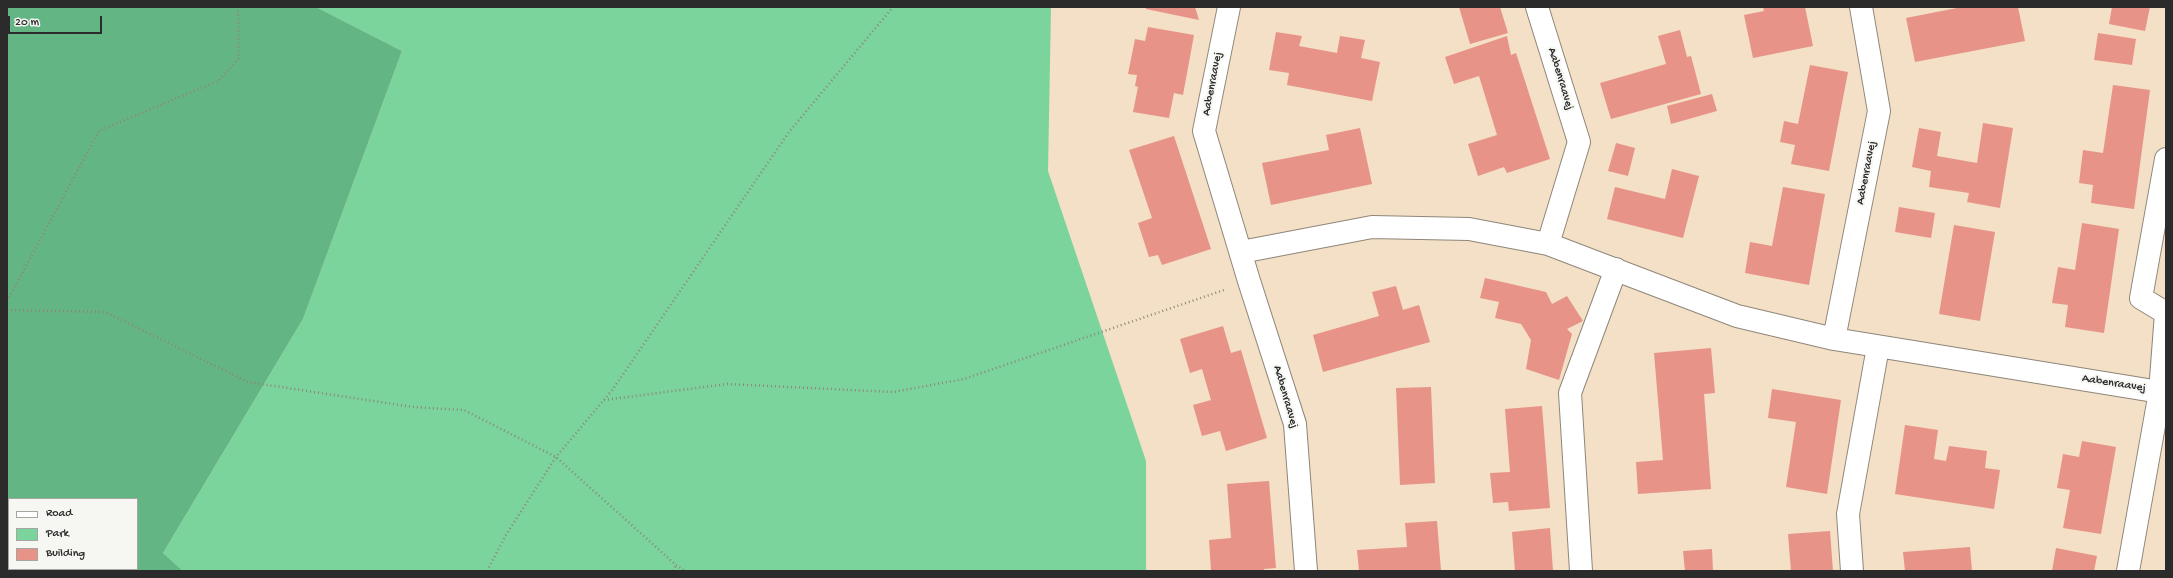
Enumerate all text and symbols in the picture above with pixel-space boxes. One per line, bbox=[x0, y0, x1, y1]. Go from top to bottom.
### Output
scale bar bbox=[10, 8, 104, 34]
text: 20 m bbox=[15, 16, 39, 30]
street label: Aabenraavej bbox=[1544, 46, 1576, 112]
street label: Aabenraavej bbox=[1200, 51, 1226, 117]
street label: Aabenraavej bbox=[1854, 140, 1880, 206]
street label: Aabenraavej bbox=[1269, 364, 1301, 430]
street label: Aabenraavej bbox=[2081, 372, 2147, 396]
legend bbox=[8, 498, 138, 570]
text: Road bbox=[46, 507, 72, 521]
text: Park bbox=[46, 527, 69, 541]
text: Building bbox=[46, 547, 85, 561]

